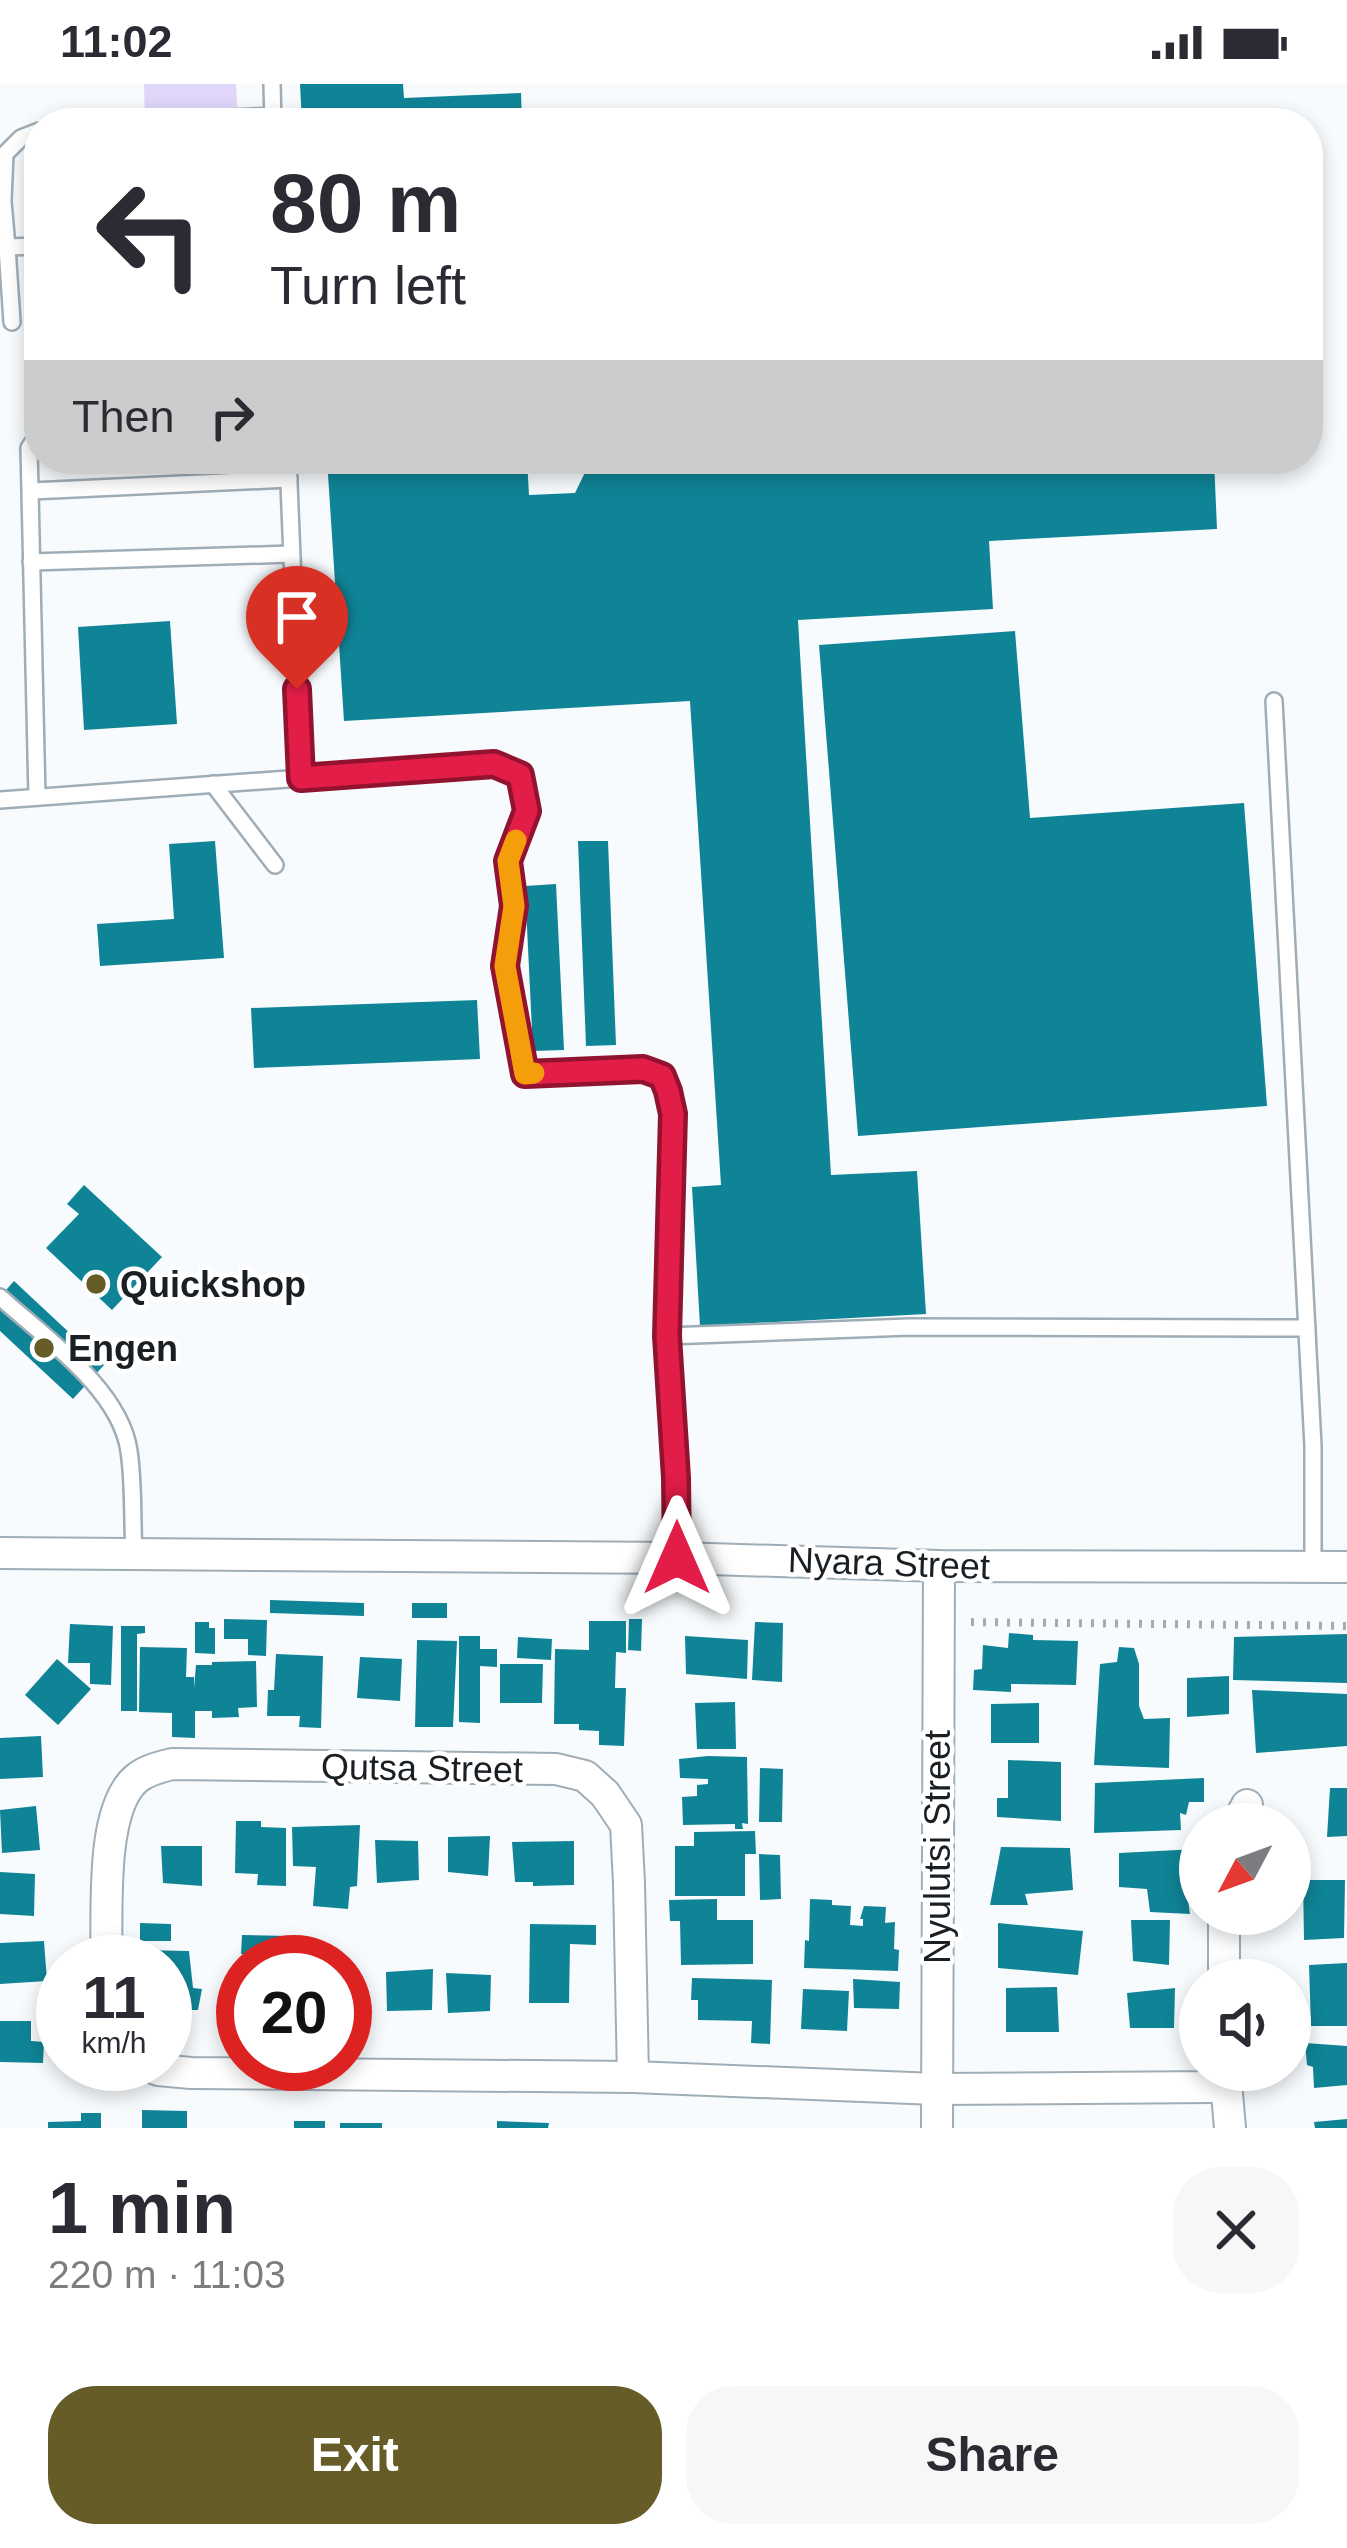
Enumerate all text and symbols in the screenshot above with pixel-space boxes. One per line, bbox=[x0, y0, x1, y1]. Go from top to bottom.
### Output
text: 11:02 bbox=[60, 16, 173, 67]
icon: left bbox=[72, 156, 228, 312]
text: 80 m bbox=[270, 156, 461, 250]
text: Turn left bbox=[270, 255, 466, 315]
icon: right bbox=[199, 384, 265, 450]
text: Then bbox=[72, 391, 175, 442]
pin bbox=[246, 566, 348, 689]
icon: arrive bbox=[264, 584, 330, 650]
place label: Quickshop bbox=[120, 1264, 306, 1305]
marker: Quickshop bbox=[83, 1271, 109, 1297]
place label: Engen bbox=[68, 1328, 178, 1369]
marker: Engen bbox=[31, 1335, 57, 1361]
position arrow bbox=[614, 1495, 740, 1621]
street label: Nyara Street bbox=[787, 1539, 991, 1587]
street label: Nyulutsi Street bbox=[917, 1730, 958, 1964]
street label: Qutsa Street bbox=[321, 1746, 523, 1790]
north arrow bbox=[1179, 1803, 1311, 1935]
map controls bbox=[1179, 1803, 1311, 2091]
speed limit sign: 20 bbox=[216, 1935, 372, 2091]
button: sound bbox=[1179, 1959, 1311, 2091]
text: 11 bbox=[82, 1964, 146, 2031]
text: km/h bbox=[81, 2026, 147, 2059]
button: close bbox=[1173, 2167, 1299, 2293]
text: 1 min bbox=[48, 2168, 236, 2248]
text: 220 m · 11:03 bbox=[48, 2253, 286, 2296]
button: Exit bbox=[48, 2386, 662, 2524]
button: Share bbox=[686, 2386, 1299, 2524]

